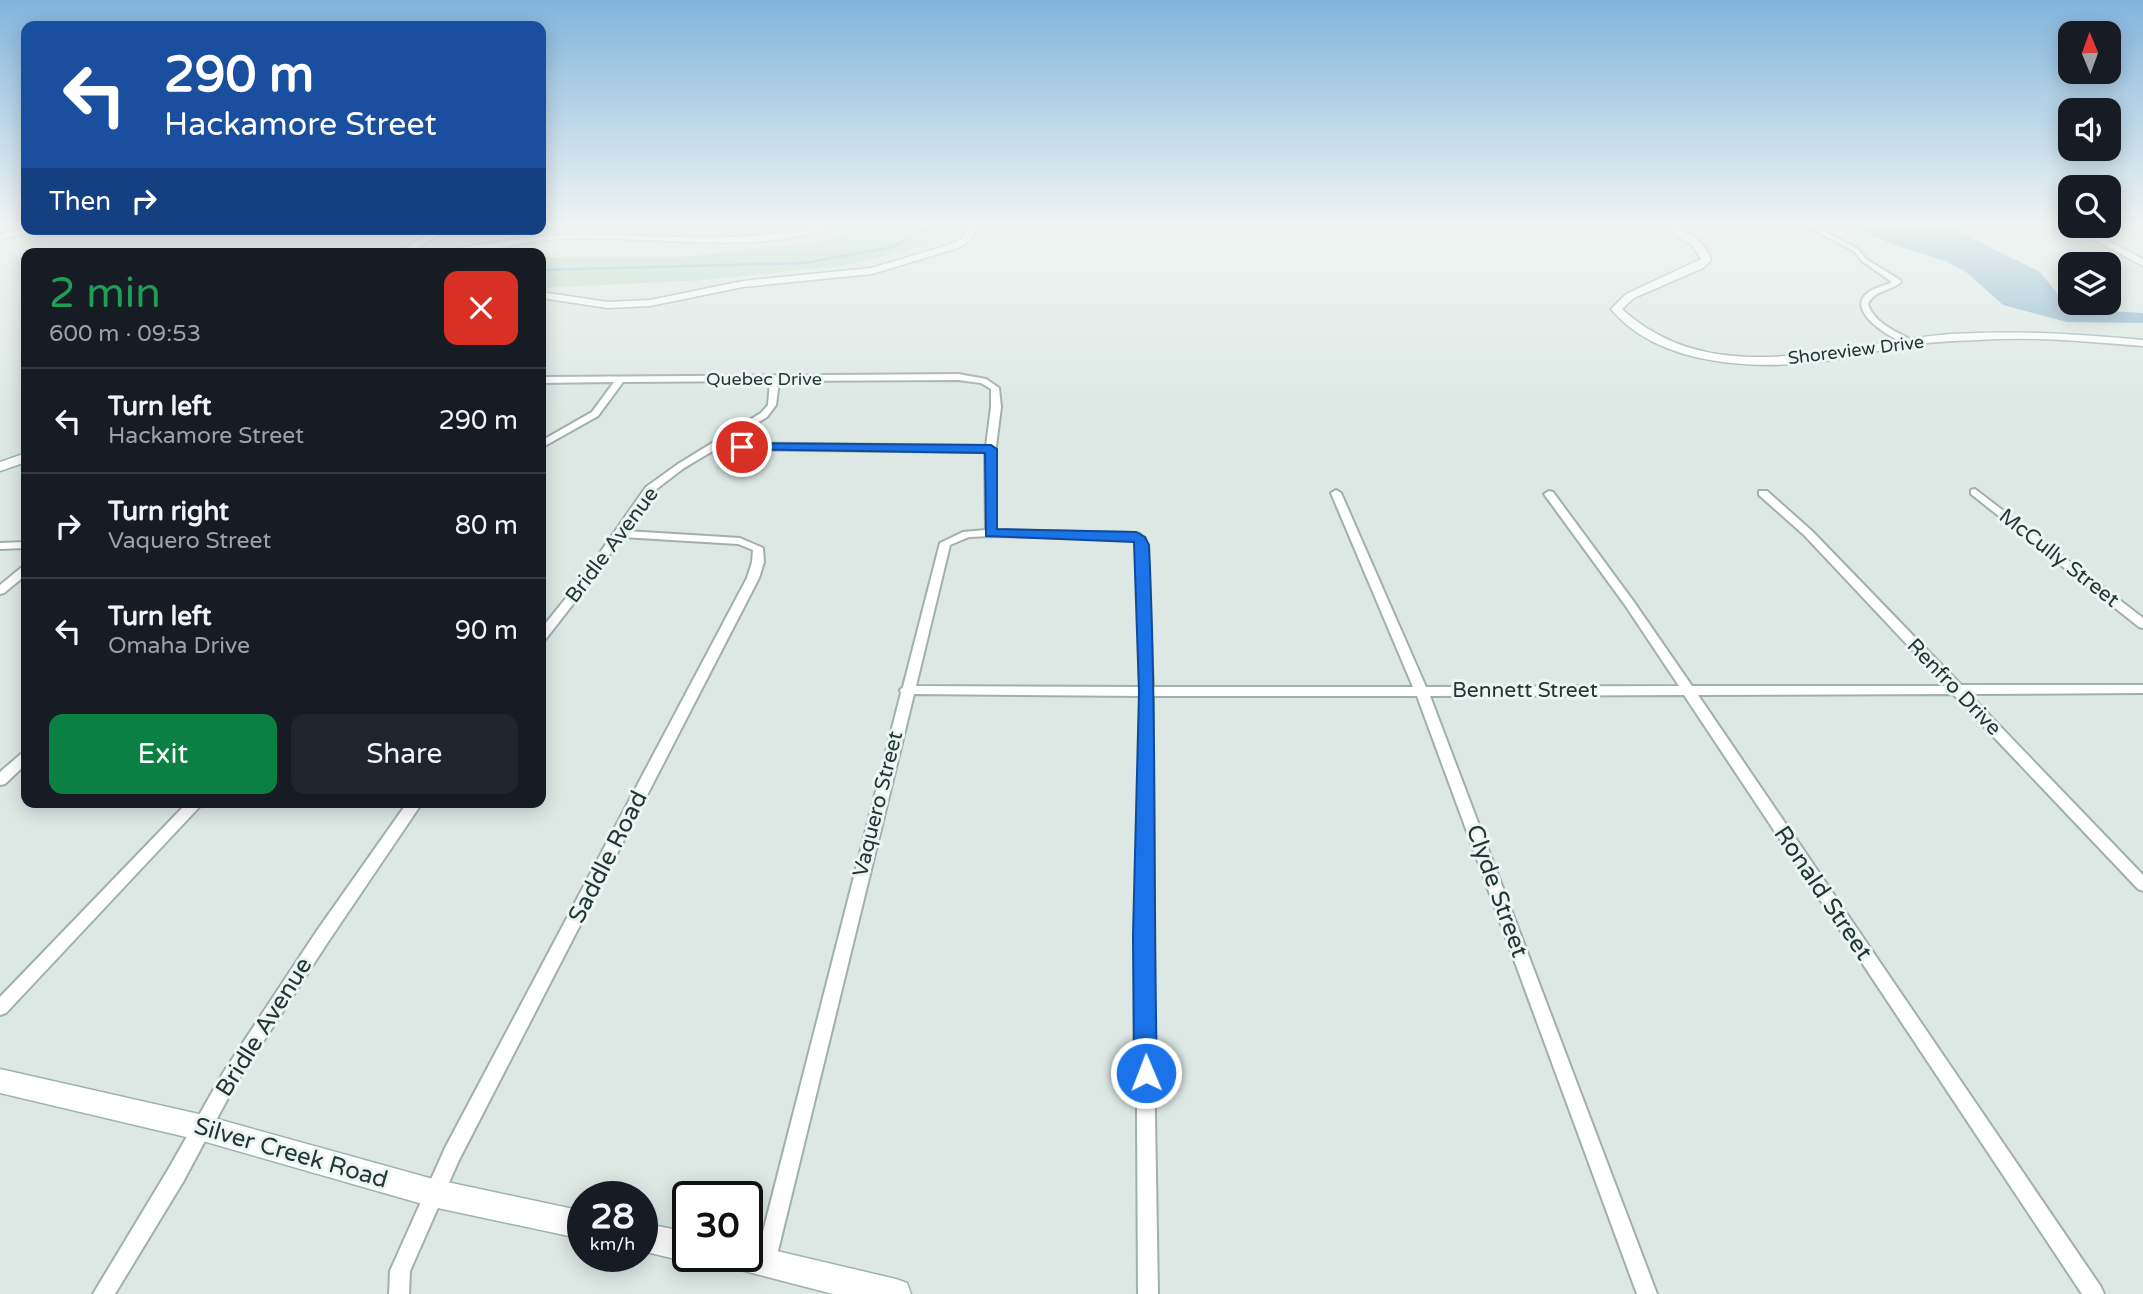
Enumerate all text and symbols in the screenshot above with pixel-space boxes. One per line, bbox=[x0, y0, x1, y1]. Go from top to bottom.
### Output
north arrow bbox=[2058, 21, 2121, 84]
map controls bbox=[2058, 21, 2121, 315]
text: 290 m bbox=[164, 46, 314, 105]
icon: left bbox=[49, 49, 140, 140]
button: sound bbox=[2058, 98, 2121, 161]
text: Hackamore Street bbox=[164, 106, 437, 144]
button: search bbox=[2058, 175, 2121, 238]
icon: right bbox=[125, 182, 163, 220]
text: Then bbox=[49, 186, 111, 217]
button: layers bbox=[2058, 252, 2121, 315]
text: 2 min bbox=[49, 268, 161, 319]
button: close bbox=[444, 271, 518, 345]
text: 600 m · 09:53 bbox=[49, 320, 201, 348]
street label: Shoreview Drive bbox=[1787, 331, 1925, 369]
street label: Quebec Drive bbox=[706, 368, 822, 390]
text: Turn left bbox=[108, 391, 211, 422]
icon: left bbox=[49, 402, 87, 440]
text: 290 m bbox=[438, 405, 518, 436]
pin bbox=[712, 417, 772, 477]
text: Hackamore Street bbox=[108, 422, 304, 450]
icon: arrive bbox=[723, 428, 761, 466]
street label: Bridle Avenue bbox=[560, 482, 664, 608]
text: Turn right bbox=[108, 496, 229, 527]
street label: McCully Street bbox=[1994, 503, 2124, 613]
icon: right bbox=[49, 507, 87, 545]
text: 80 m bbox=[455, 510, 518, 541]
text: Vaquero Street bbox=[108, 527, 271, 555]
text: Turn left bbox=[108, 601, 211, 632]
icon: left bbox=[49, 612, 87, 650]
text: 90 m bbox=[455, 615, 518, 646]
text: Omaha Drive bbox=[108, 632, 250, 660]
street label: Renfro Drive bbox=[1902, 633, 2007, 741]
street label: Bennett Street bbox=[1452, 678, 1598, 703]
button: Exit bbox=[49, 714, 277, 794]
button: Share bbox=[291, 714, 518, 794]
street label: Vaquero Street bbox=[848, 729, 908, 879]
street label: Saddle Road bbox=[562, 786, 654, 928]
street label: Ronald Street bbox=[1767, 820, 1879, 966]
street label: Clyde Street bbox=[1460, 821, 1534, 961]
street label: Bridle Avenue bbox=[210, 952, 318, 1102]
position arrow bbox=[1109, 1036, 1183, 1110]
street label: Silver Creek Road bbox=[191, 1111, 391, 1195]
speed limit sign: 30 bbox=[672, 1181, 763, 1272]
text: 28 bbox=[591, 1196, 634, 1238]
text: km/h bbox=[590, 1233, 635, 1255]

